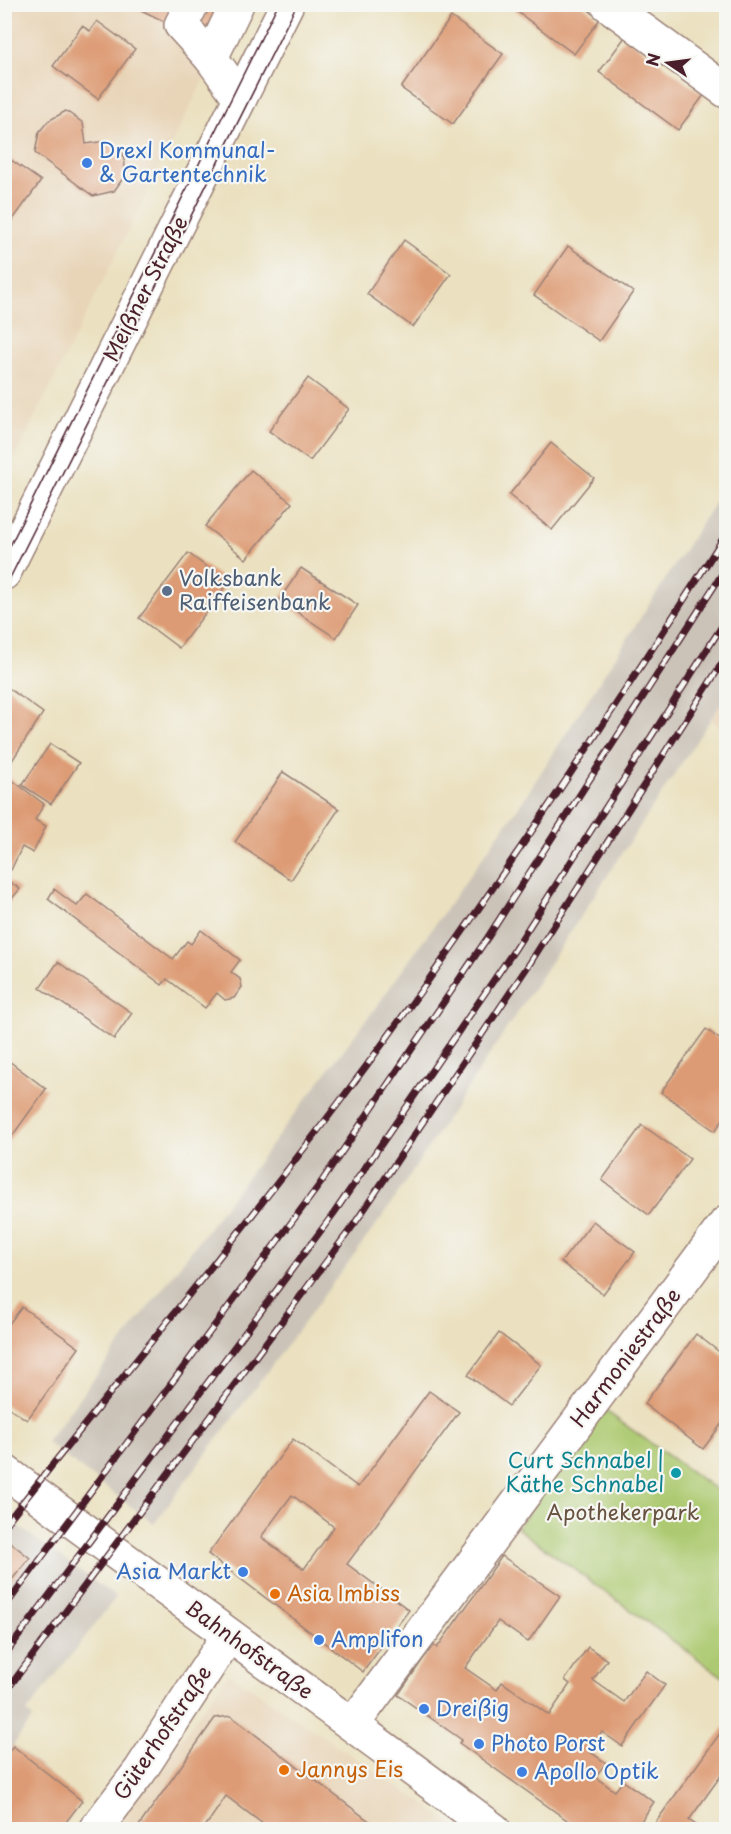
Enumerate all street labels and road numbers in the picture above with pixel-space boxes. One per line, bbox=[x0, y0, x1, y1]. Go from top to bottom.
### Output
street label: Meißner Straße bbox=[94, 210, 195, 366]
street label: Harmoniestraße bbox=[561, 1280, 687, 1433]
street label: Bahnhofstraße bbox=[179, 1591, 321, 1706]
street label: Güterhofstraße bbox=[104, 1658, 218, 1806]

